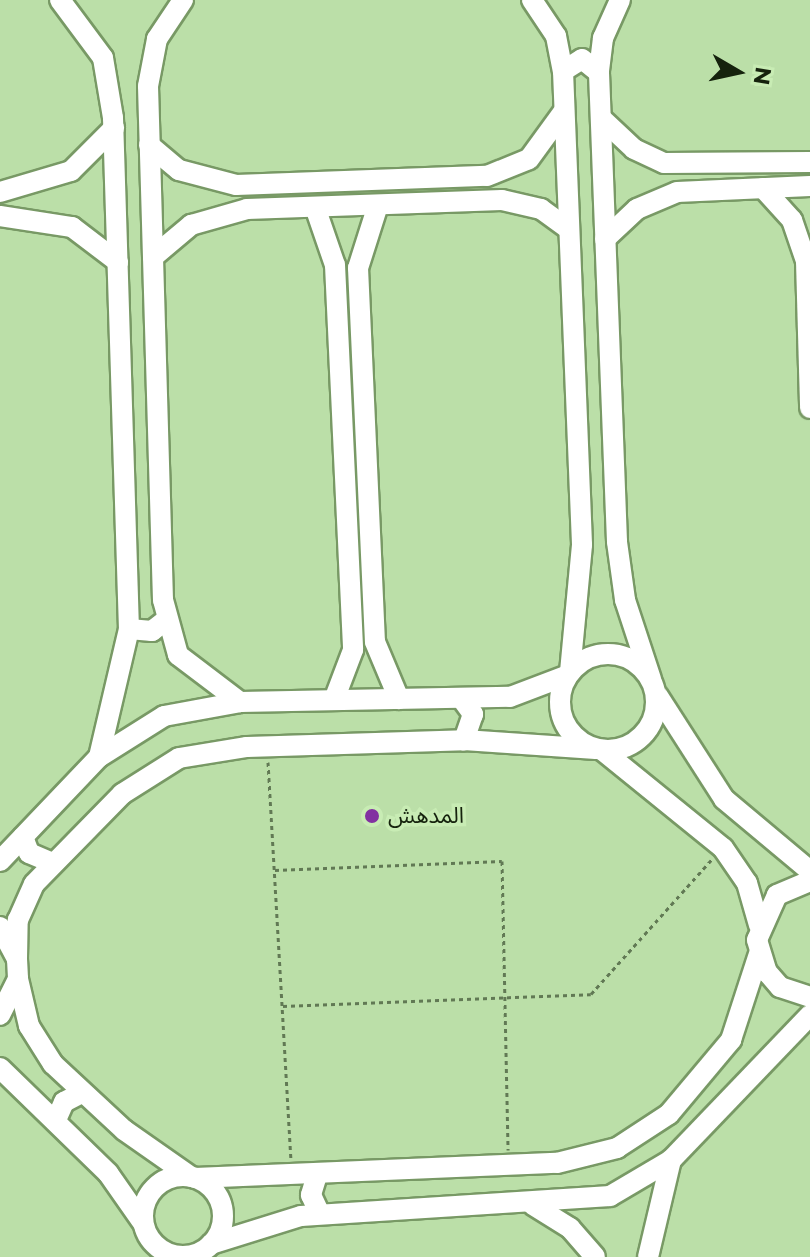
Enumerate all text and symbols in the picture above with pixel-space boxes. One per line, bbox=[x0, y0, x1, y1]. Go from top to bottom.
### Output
north arrow bbox=[698, 32, 778, 112]
text: N bbox=[747, 65, 777, 87]
place label: المدهش bbox=[388, 803, 464, 829]
marker: المدهش bbox=[363, 807, 381, 825]

